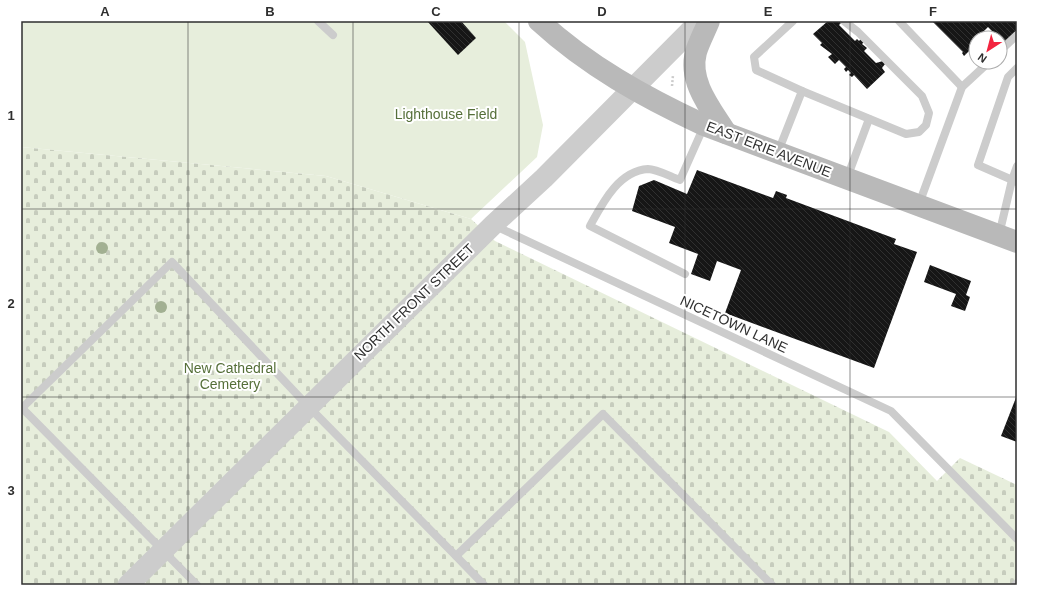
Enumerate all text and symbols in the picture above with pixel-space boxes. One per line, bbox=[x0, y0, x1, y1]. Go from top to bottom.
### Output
text: A bbox=[100, 4, 110, 19]
text: B bbox=[265, 4, 275, 19]
text: C bbox=[431, 4, 441, 19]
text: D bbox=[597, 4, 607, 19]
text: E bbox=[764, 4, 773, 19]
text: F bbox=[929, 4, 937, 19]
north arrow bbox=[968, 30, 1008, 70]
text: N bbox=[975, 51, 989, 65]
park label: Lighthouse Field bbox=[395, 106, 497, 122]
text: 1 bbox=[7, 108, 15, 123]
street label: EAST ERIE AVENUE bbox=[704, 118, 834, 180]
street label: NORTH FRONT STREET bbox=[351, 240, 478, 364]
street label: NICETOWN LANE bbox=[678, 292, 790, 356]
text: 2 bbox=[7, 296, 15, 311]
park label: New Cathedral Cemetery bbox=[184, 360, 276, 392]
text: 3 bbox=[7, 483, 15, 498]

